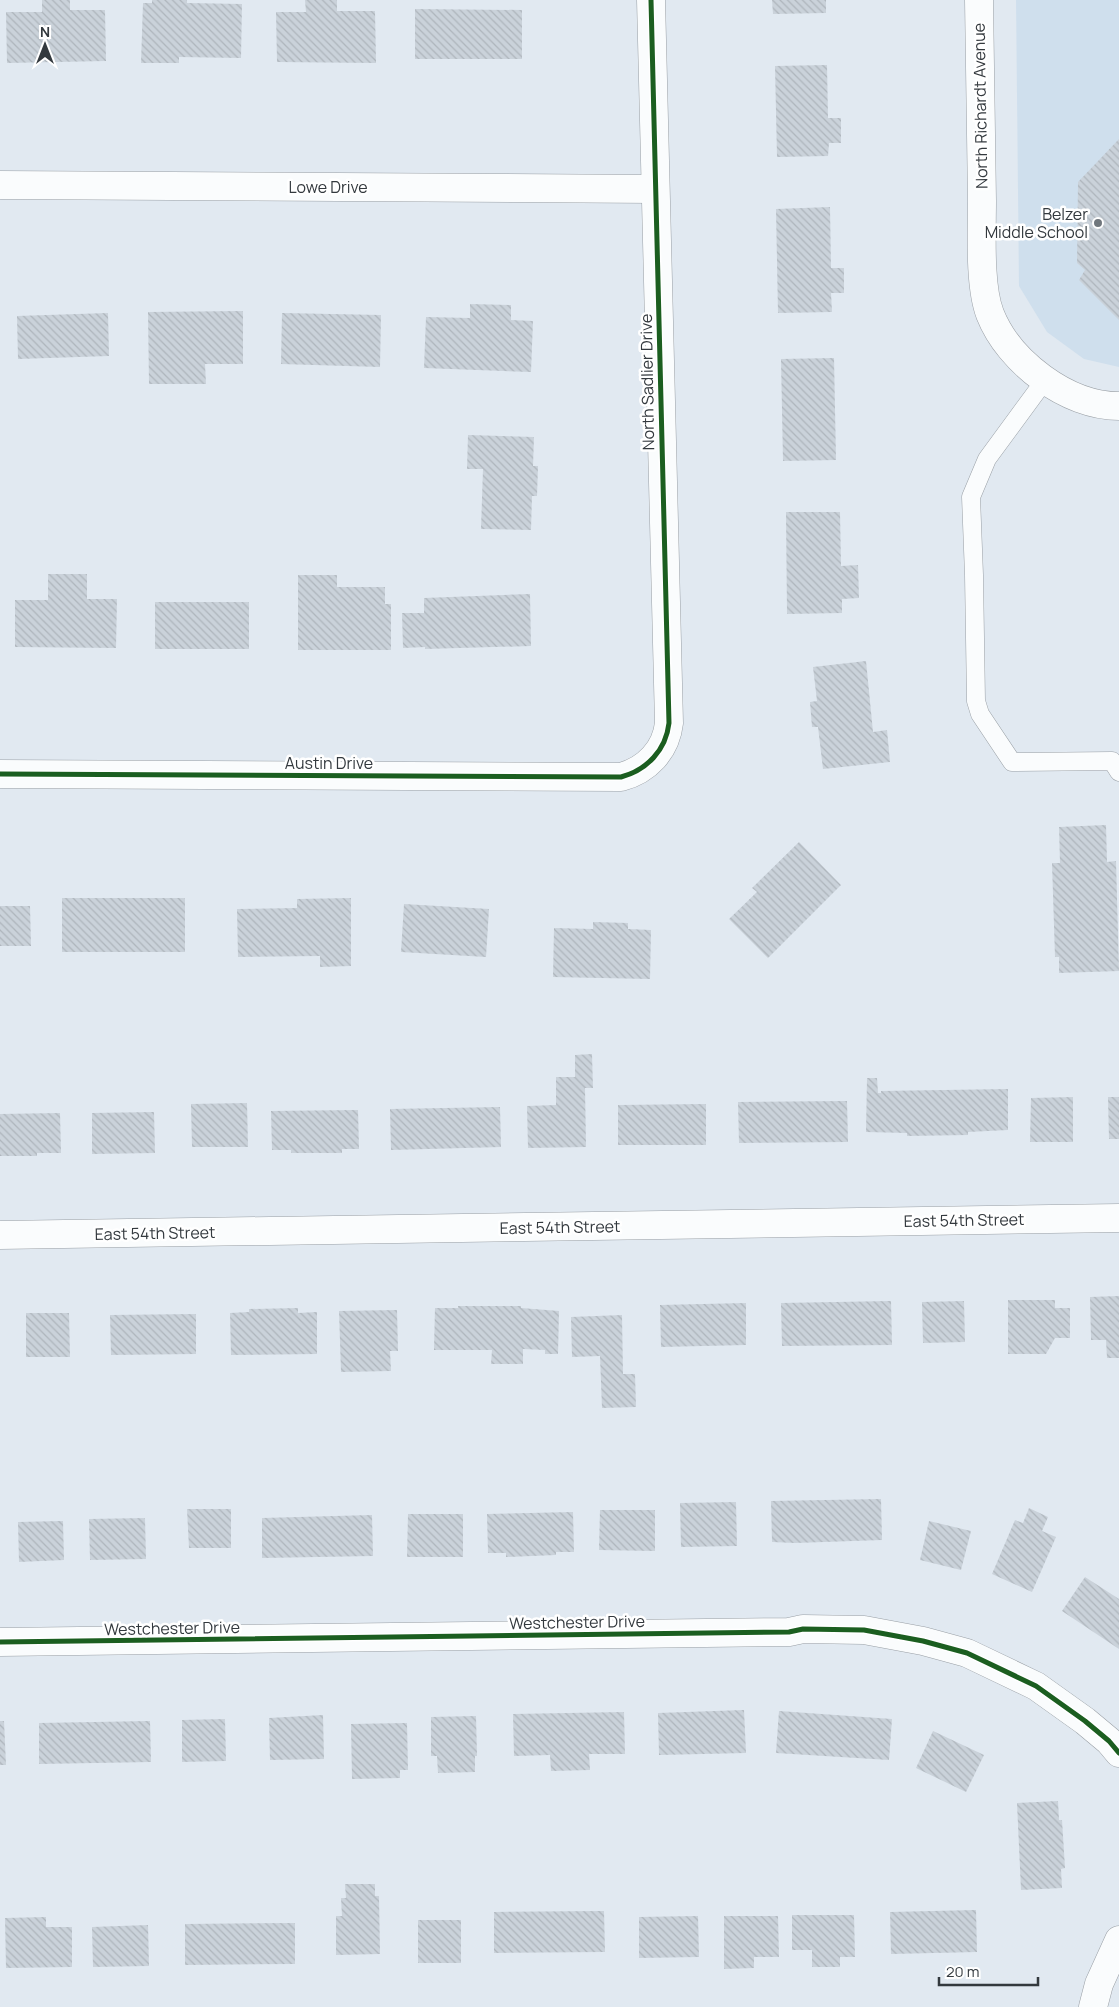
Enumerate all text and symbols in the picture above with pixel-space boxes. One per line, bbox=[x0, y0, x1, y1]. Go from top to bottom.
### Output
north arrow bbox=[20, 20, 70, 70]
text: N bbox=[40, 22, 50, 41]
street label: North Richardt Avenue bbox=[968, 23, 992, 189]
street label: Lowe Drive bbox=[288, 176, 368, 198]
place label: Belzer Middle School bbox=[985, 203, 1088, 243]
marker: Belzer Middle School bbox=[1092, 217, 1104, 229]
street label: North Sadlier Drive bbox=[635, 313, 659, 451]
street label: Austin Drive bbox=[285, 752, 373, 774]
street label: East 54th Street bbox=[903, 1208, 1025, 1232]
street label: East 54th Street bbox=[499, 1215, 621, 1239]
street label: East 54th Street bbox=[94, 1221, 216, 1245]
street label: Westchester Drive bbox=[509, 1610, 645, 1634]
street label: Westchester Drive bbox=[104, 1616, 240, 1640]
scale bar bbox=[939, 1954, 1038, 1986]
text: 20 m bbox=[946, 1961, 979, 1982]

